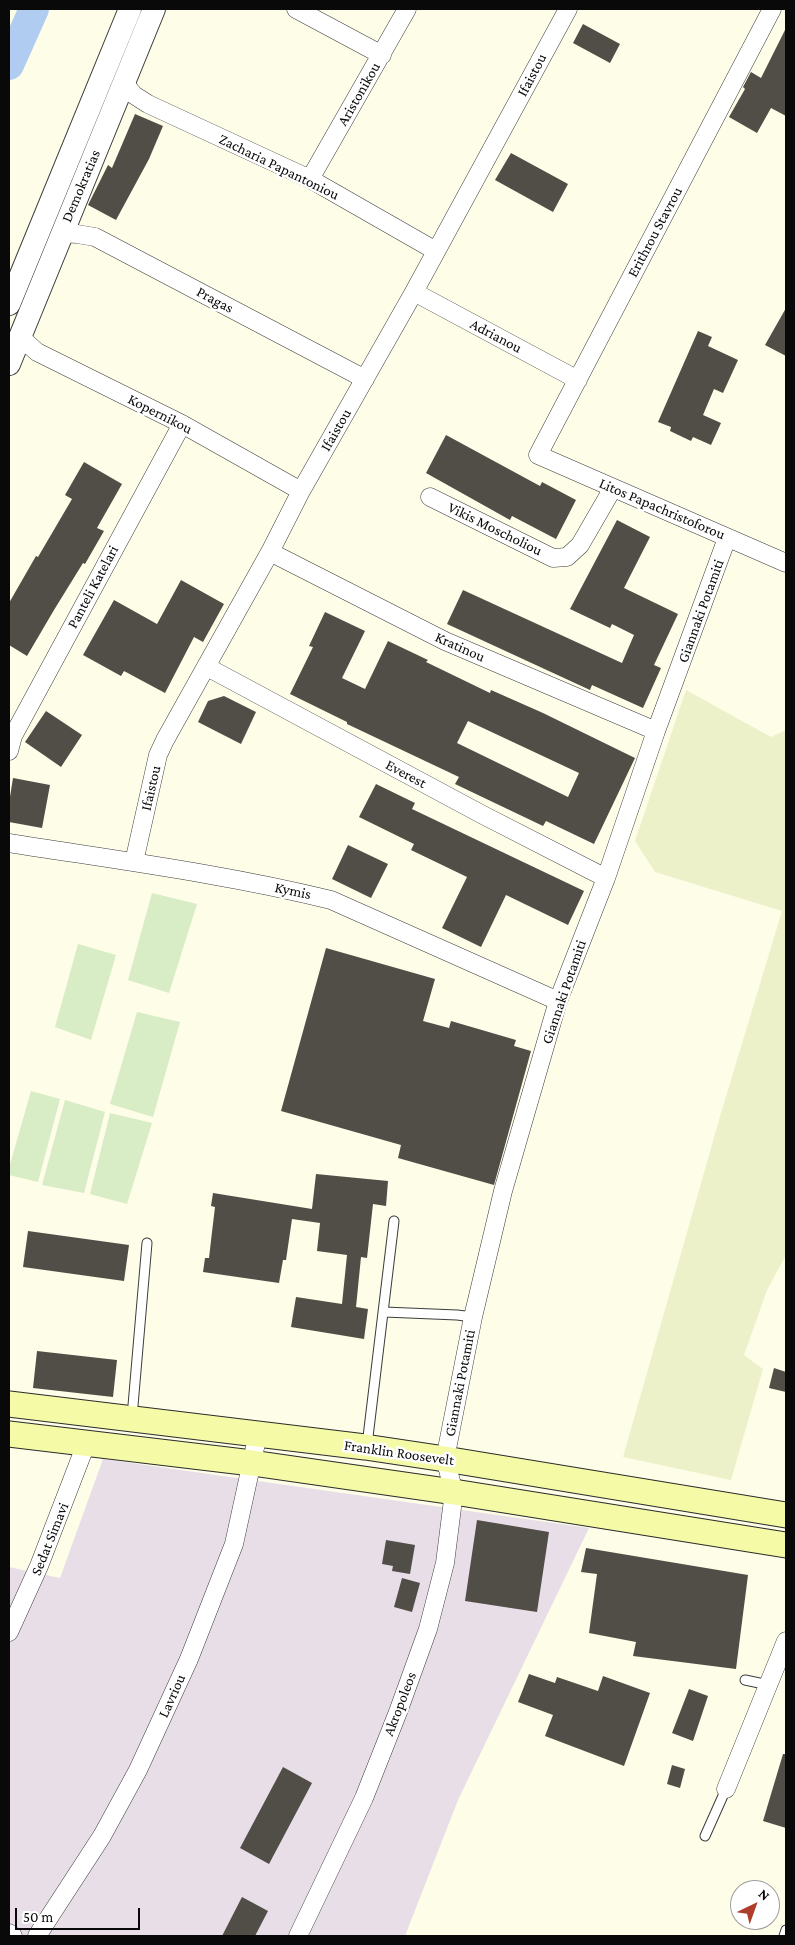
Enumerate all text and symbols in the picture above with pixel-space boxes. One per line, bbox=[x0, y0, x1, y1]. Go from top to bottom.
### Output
street label: Ifaistou bbox=[513, 50, 551, 100]
street label: Aristonikou bbox=[334, 59, 384, 129]
street label: Zacharia Papantoniou bbox=[216, 130, 342, 204]
street label: Demokratias bbox=[58, 147, 104, 225]
street label: Erithrou Stavrou bbox=[624, 184, 686, 280]
street label: Pragas bbox=[193, 283, 237, 317]
street label: Adrianou bbox=[467, 315, 525, 357]
street label: Kopernikou bbox=[125, 390, 195, 438]
street label: Ifaistou bbox=[317, 406, 355, 454]
street label: Litos Papachristoforou bbox=[596, 474, 728, 544]
street label: Vikis Moscholiou bbox=[445, 498, 545, 560]
street label: Panteli Katelari bbox=[64, 542, 122, 632]
street label: Giannaki Potamiti bbox=[674, 557, 728, 665]
street label: Kratinou bbox=[432, 628, 488, 666]
street label: Everest bbox=[383, 756, 429, 792]
street label: Ifaistou bbox=[137, 764, 165, 812]
street label: Kymis bbox=[273, 878, 313, 904]
street label: Giannaki Potamiti bbox=[538, 938, 590, 1046]
street label: Giannaki Potamiti bbox=[441, 1328, 479, 1438]
street label: Franklin Roosevelt bbox=[343, 1436, 455, 1470]
street label: Sedat Simavi bbox=[27, 1500, 73, 1578]
street label: Akropoleos bbox=[380, 1669, 420, 1739]
street label: Lavriou bbox=[154, 1671, 190, 1721]
north arrow bbox=[730, 1880, 780, 1930]
text: N bbox=[755, 1885, 773, 1904]
scale bar bbox=[18, 1898, 142, 1930]
text: 50 m bbox=[23, 1909, 53, 1925]

